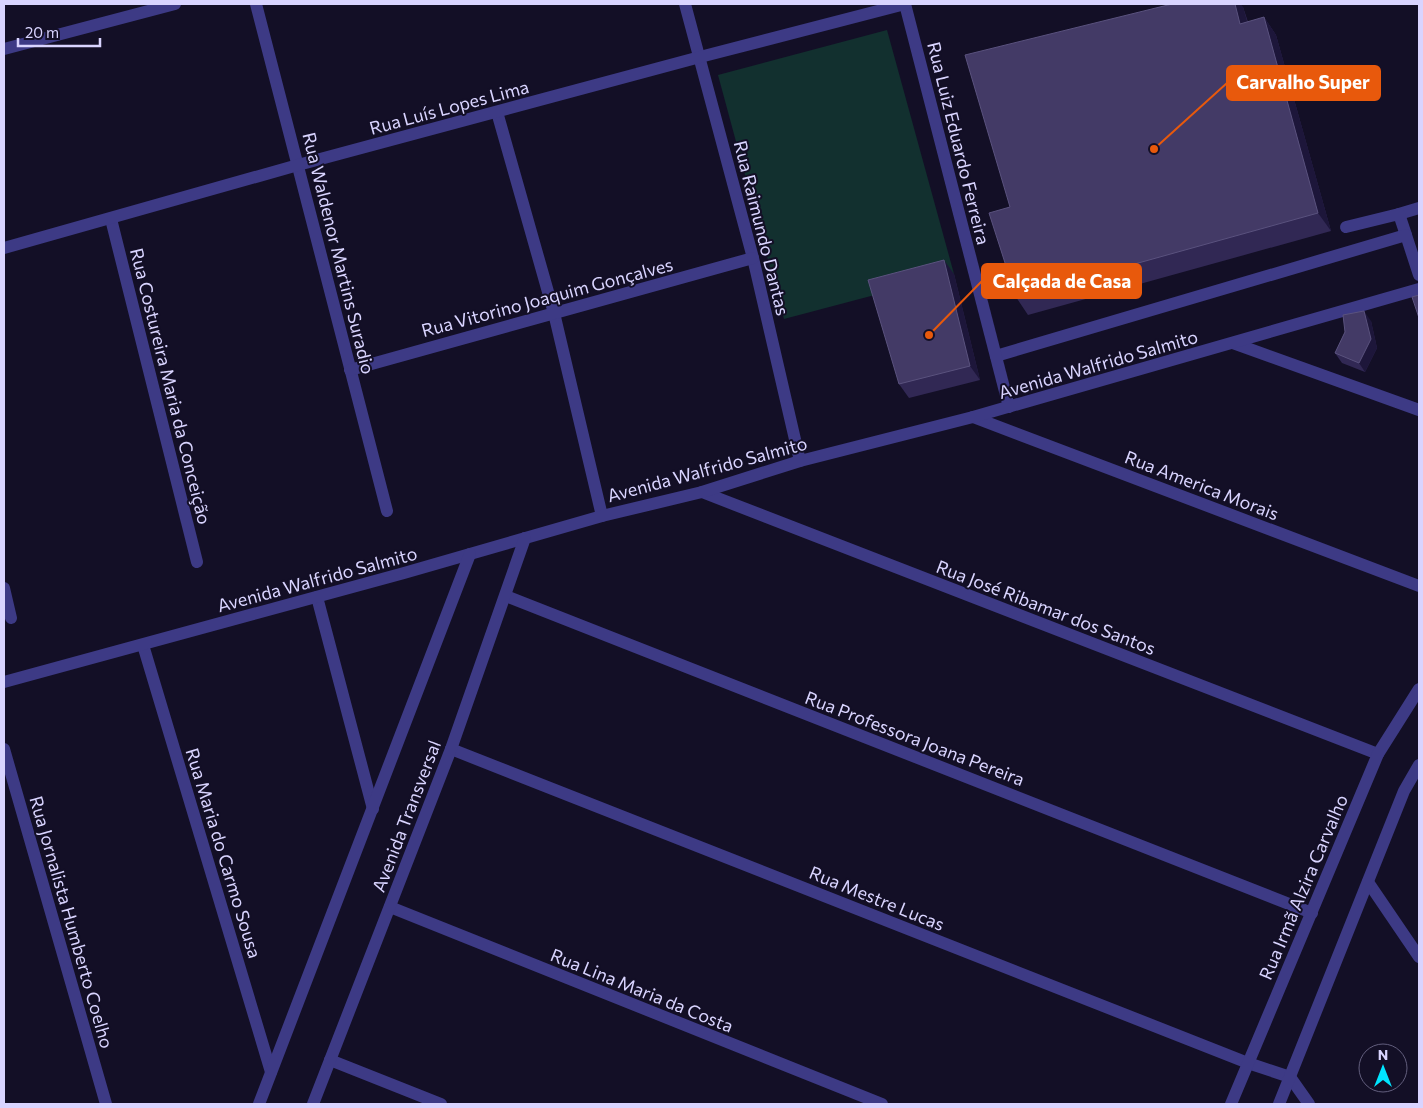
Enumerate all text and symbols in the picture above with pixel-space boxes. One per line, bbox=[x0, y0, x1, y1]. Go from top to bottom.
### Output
scale bar bbox=[18, 15, 100, 47]
text: 20 m bbox=[25, 23, 59, 41]
street label: Rua Luiz Eduardo Ferreira bbox=[923, 39, 995, 247]
callout: Carvalho Super bbox=[1227, 66, 1380, 100]
text: Carvalho Super bbox=[1236, 70, 1370, 93]
street label: Rua Luís Lopes Lima bbox=[367, 75, 531, 139]
street label: Rua Waldenor Martins Suradio bbox=[298, 130, 380, 376]
street label: Rua Raimundo Dantas bbox=[730, 138, 794, 318]
street label: Rua Costureira Maria da Conceição bbox=[126, 246, 216, 526]
street label: Rua Vitorino Joaquim Gonçalves bbox=[419, 253, 675, 341]
callout: Calçada de Casa bbox=[982, 264, 1141, 298]
text: Calçada de Casa bbox=[993, 269, 1131, 292]
street label: Avenida Walfrido Salmito bbox=[996, 325, 1200, 403]
street label: Avenida Walfrido Salmito bbox=[605, 432, 809, 506]
street label: Rua America Morais bbox=[1122, 445, 1282, 525]
street label: Avenida Walfrido Salmito bbox=[215, 542, 419, 616]
street label: Rua José Ribamar dos Santos bbox=[933, 555, 1159, 659]
street label: Rua Professora Joana Pereira bbox=[802, 686, 1028, 790]
street label: Avenida Transversal bbox=[367, 737, 445, 895]
street label: Rua Maria do Carmo Sousa bbox=[182, 745, 266, 961]
street label: Rua Irmã Alzira Carvalho bbox=[1254, 791, 1352, 983]
street label: Rua Jornalista Humberto Coelho bbox=[25, 793, 119, 1051]
street label: Rua Mestre Lucas bbox=[806, 861, 948, 935]
street label: Rua Lina Maria da Costa bbox=[547, 943, 737, 1037]
north arrow bbox=[1358, 1043, 1408, 1093]
text: N bbox=[1378, 1046, 1388, 1063]

